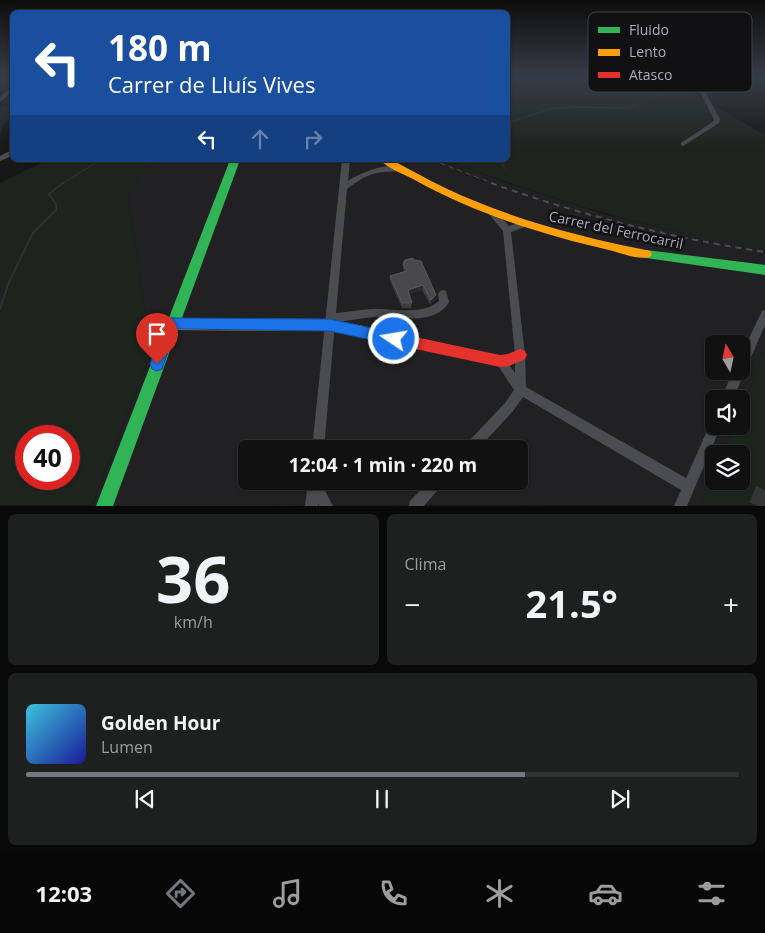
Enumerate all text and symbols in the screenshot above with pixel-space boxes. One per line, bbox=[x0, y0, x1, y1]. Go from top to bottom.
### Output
legend bbox=[588, 12, 752, 92]
text: Fluido bbox=[629, 20, 669, 39]
text: 180 m bbox=[108, 24, 212, 71]
icon: left bbox=[25, 30, 90, 95]
text: Lento bbox=[629, 42, 666, 61]
text: Atasco bbox=[629, 65, 672, 84]
text: Carrer de Lluís Vives bbox=[108, 69, 315, 99]
icon: left bbox=[193, 125, 221, 153]
icon: ahead bbox=[246, 125, 274, 153]
icon: right bbox=[299, 125, 327, 153]
street label: Carrer del Ferrocarril bbox=[547, 206, 685, 253]
position arrow bbox=[367, 312, 419, 364]
pin bbox=[136, 313, 178, 364]
icon: arrive bbox=[143, 320, 171, 348]
north arrow bbox=[705, 335, 750, 380]
map controls bbox=[705, 335, 750, 490]
button: sound bbox=[705, 390, 750, 435]
speed limit sign: 40 bbox=[15, 425, 80, 490]
button: layers bbox=[705, 445, 750, 490]
text: 12:04 · 1 min · 220 m bbox=[289, 452, 477, 478]
text: 36 bbox=[156, 534, 230, 622]
text: Clima bbox=[405, 553, 446, 575]
text: 21.5° bbox=[526, 577, 618, 629]
text: − bbox=[405, 585, 421, 623]
text: + bbox=[723, 585, 739, 623]
text: km/h bbox=[174, 611, 213, 633]
text: Golden Hour bbox=[101, 710, 220, 736]
text: Lumen bbox=[101, 736, 153, 758]
icon: previous bbox=[131, 785, 159, 813]
icon: pause bbox=[368, 785, 396, 813]
icon: next bbox=[606, 785, 634, 813]
icon: directions bbox=[163, 876, 198, 911]
icon: music bbox=[270, 876, 305, 911]
icon: phone bbox=[376, 876, 411, 911]
icon: climate bbox=[482, 876, 517, 911]
icon: car bbox=[588, 876, 623, 911]
icon: filters bbox=[694, 876, 729, 911]
text: 12:03 bbox=[36, 878, 92, 908]

